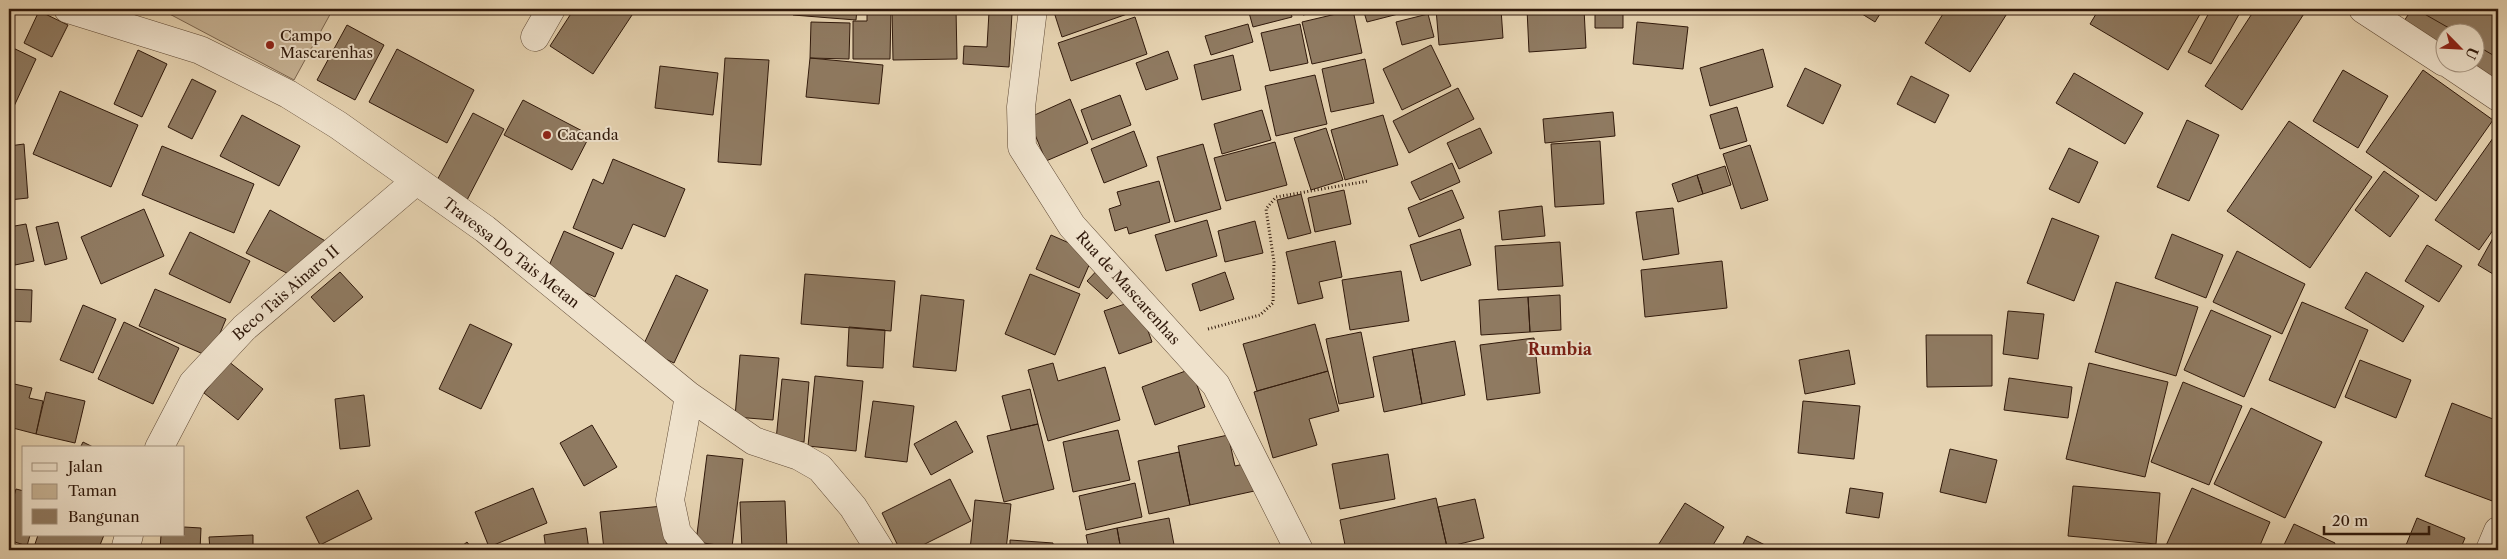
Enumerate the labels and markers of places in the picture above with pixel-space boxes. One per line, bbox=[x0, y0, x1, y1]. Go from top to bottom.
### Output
place label: Campo Mascarenhas bbox=[280, 26, 373, 62]
marker: Campo Mascarenhas bbox=[264, 39, 276, 51]
place label: Cacanda bbox=[557, 125, 619, 144]
marker: Cacanda bbox=[541, 129, 553, 141]

